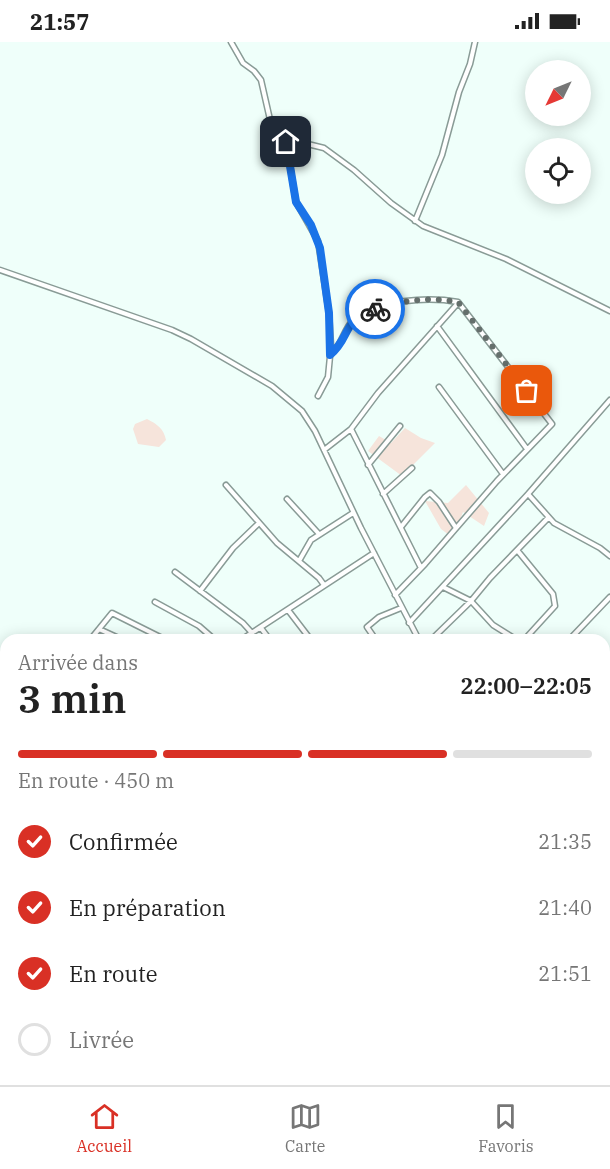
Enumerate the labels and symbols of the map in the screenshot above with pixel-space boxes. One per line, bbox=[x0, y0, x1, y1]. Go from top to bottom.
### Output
north arrow bbox=[525, 60, 591, 126]
pin bbox=[260, 116, 311, 167]
courier bbox=[345, 279, 405, 339]
pin bbox=[501, 365, 552, 416]

